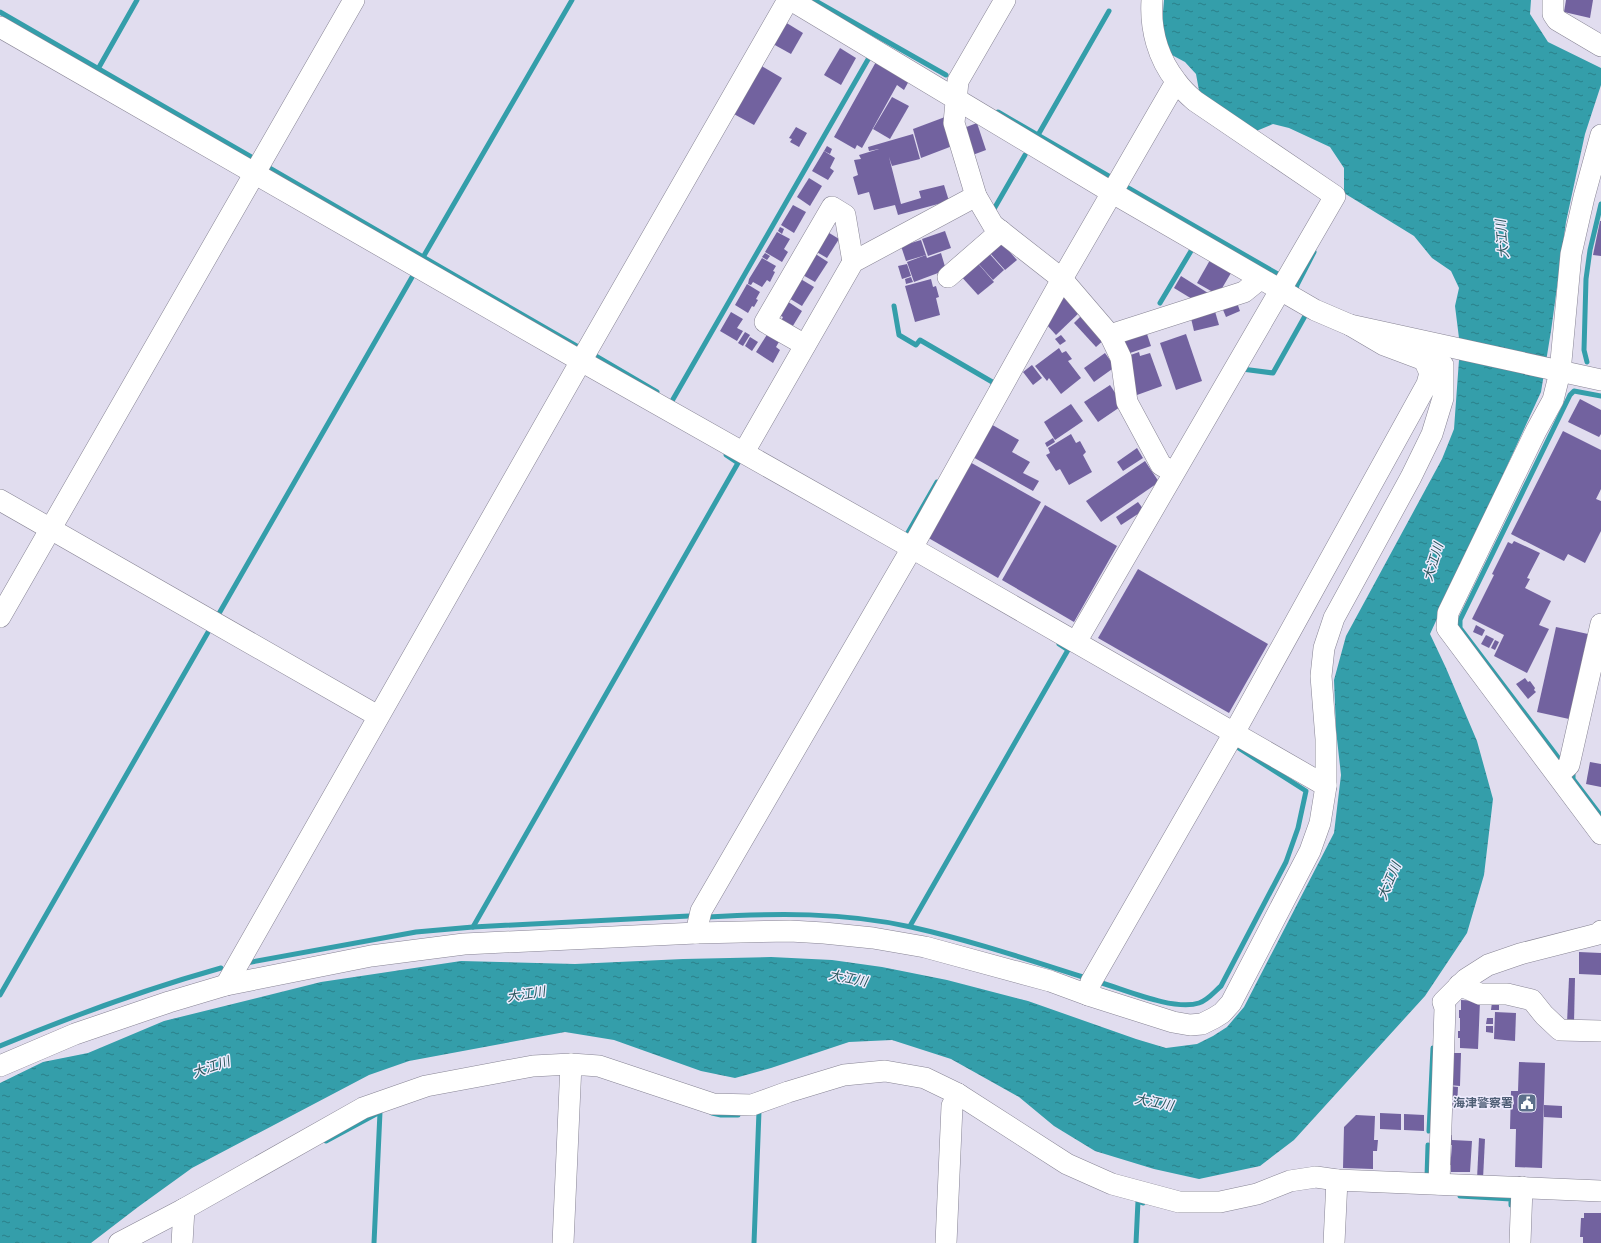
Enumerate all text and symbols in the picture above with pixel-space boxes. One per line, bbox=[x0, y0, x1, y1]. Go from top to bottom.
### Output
water label: 大江川 bbox=[1493, 217, 1511, 259]
water label: 大江川 bbox=[1420, 539, 1446, 583]
water label: 大江川 bbox=[1374, 858, 1404, 902]
water label: 大江川 bbox=[827, 967, 871, 989]
water label: 大江川 bbox=[506, 983, 548, 1004]
water label: 大江川 bbox=[190, 1053, 234, 1080]
water label: 大江川 bbox=[1133, 1091, 1177, 1113]
public building icon: 海津警察署 bbox=[1516, 1092, 1538, 1114]
place label: 海津警察署 bbox=[1453, 1096, 1513, 1110]

